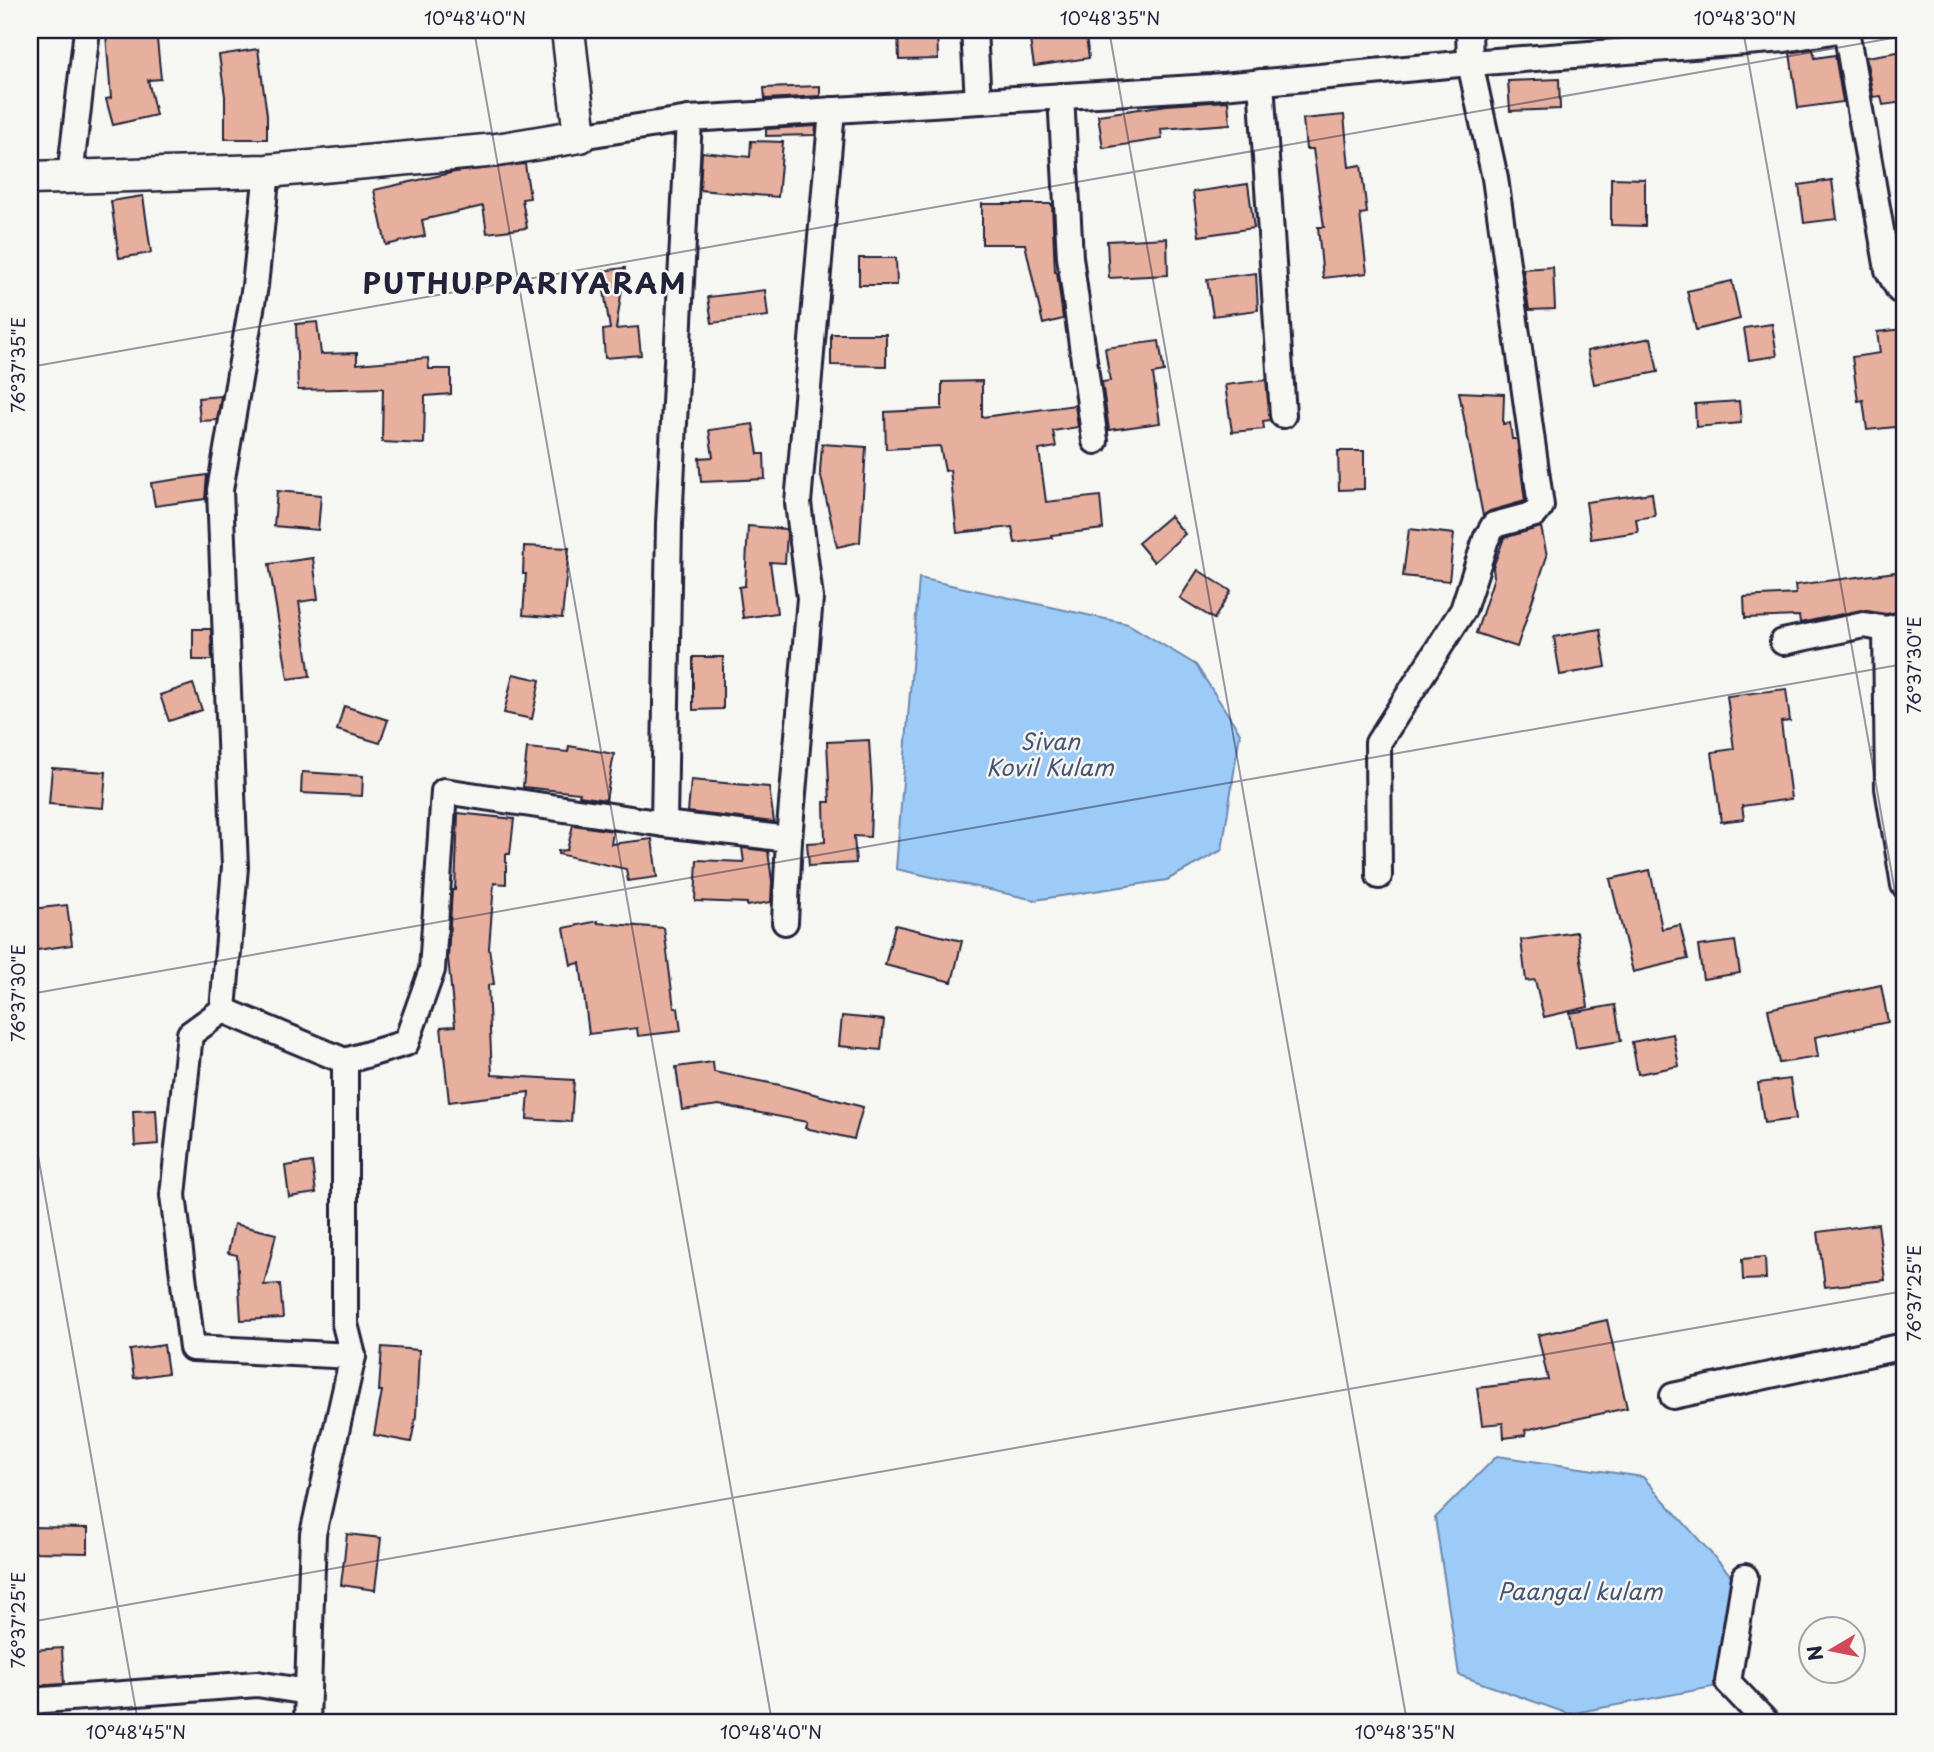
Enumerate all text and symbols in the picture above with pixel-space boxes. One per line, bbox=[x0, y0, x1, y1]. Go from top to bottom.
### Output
text: 10°48'40"N bbox=[424, 4, 526, 31]
text: 10°48'35"N bbox=[1060, 4, 1160, 31]
text: 10°48'30"N bbox=[1694, 4, 1796, 31]
district label: PUTHUPPARIYARAM bbox=[363, 261, 687, 304]
text: 76°37'35"E bbox=[4, 317, 31, 413]
text: 76°37'30"E bbox=[1900, 616, 1927, 714]
water label: Sivan Kovil Kulam bbox=[986, 723, 1115, 784]
text: 76°37'30"E bbox=[4, 944, 31, 1042]
text: 76°37'25"E bbox=[1900, 1245, 1927, 1341]
text: 76°37'25"E bbox=[4, 1572, 31, 1668]
water label: Paangal kulam bbox=[1498, 1573, 1663, 1608]
north arrow bbox=[1798, 1616, 1868, 1686]
text: N bbox=[1799, 1643, 1829, 1663]
text: 10°48'45"N bbox=[86, 1718, 186, 1745]
text: 10°48'40"N bbox=[720, 1718, 822, 1745]
text: 10°48'35"N bbox=[1355, 1718, 1455, 1745]

